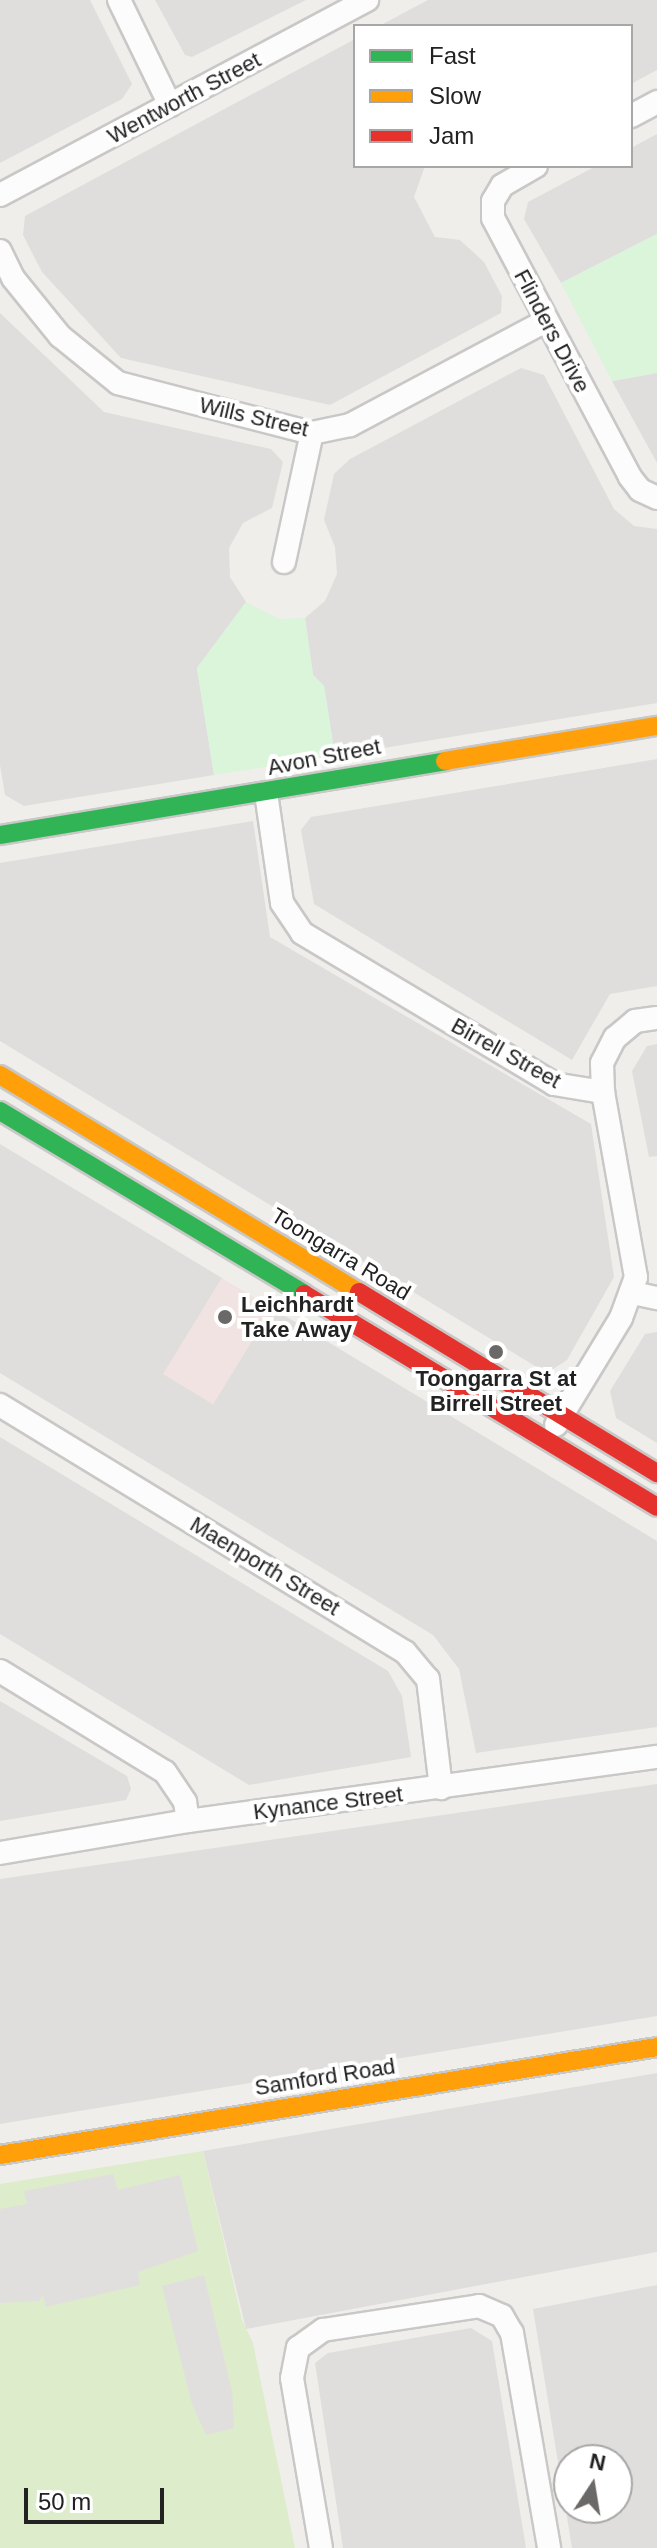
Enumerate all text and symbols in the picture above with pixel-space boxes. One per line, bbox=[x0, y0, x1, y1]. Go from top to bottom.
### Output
legend bbox=[353, 24, 633, 168]
text: Fast bbox=[429, 42, 476, 69]
street label: Wentworth Street bbox=[103, 47, 265, 149]
text: Slow bbox=[429, 82, 481, 109]
text: Jam bbox=[429, 122, 474, 149]
street label: Flinders Drive bbox=[508, 265, 596, 397]
street label: Wills Street bbox=[197, 392, 311, 442]
street label: Avon Street bbox=[265, 733, 383, 781]
street label: Birrell Street bbox=[447, 1012, 565, 1094]
street label: Toongarra Road bbox=[267, 1202, 415, 1306]
place label: Leichhardt Take Away bbox=[241, 1291, 353, 1342]
marker: Leichhardt Take Away bbox=[216, 1308, 234, 1326]
marker: Toongarra St at Birrell Street bbox=[487, 1343, 505, 1361]
place label: Toongarra St at Birrell Street bbox=[416, 1365, 576, 1416]
street label: Maenporth Street bbox=[185, 1511, 345, 1621]
street label: Kynance Street bbox=[252, 1781, 404, 1825]
street label: Samford Road bbox=[253, 2053, 397, 2101]
north arrow bbox=[553, 2444, 633, 2524]
text: N bbox=[587, 2448, 608, 2476]
scale bar bbox=[28, 2472, 168, 2522]
text: 50 m bbox=[38, 2488, 91, 2515]

